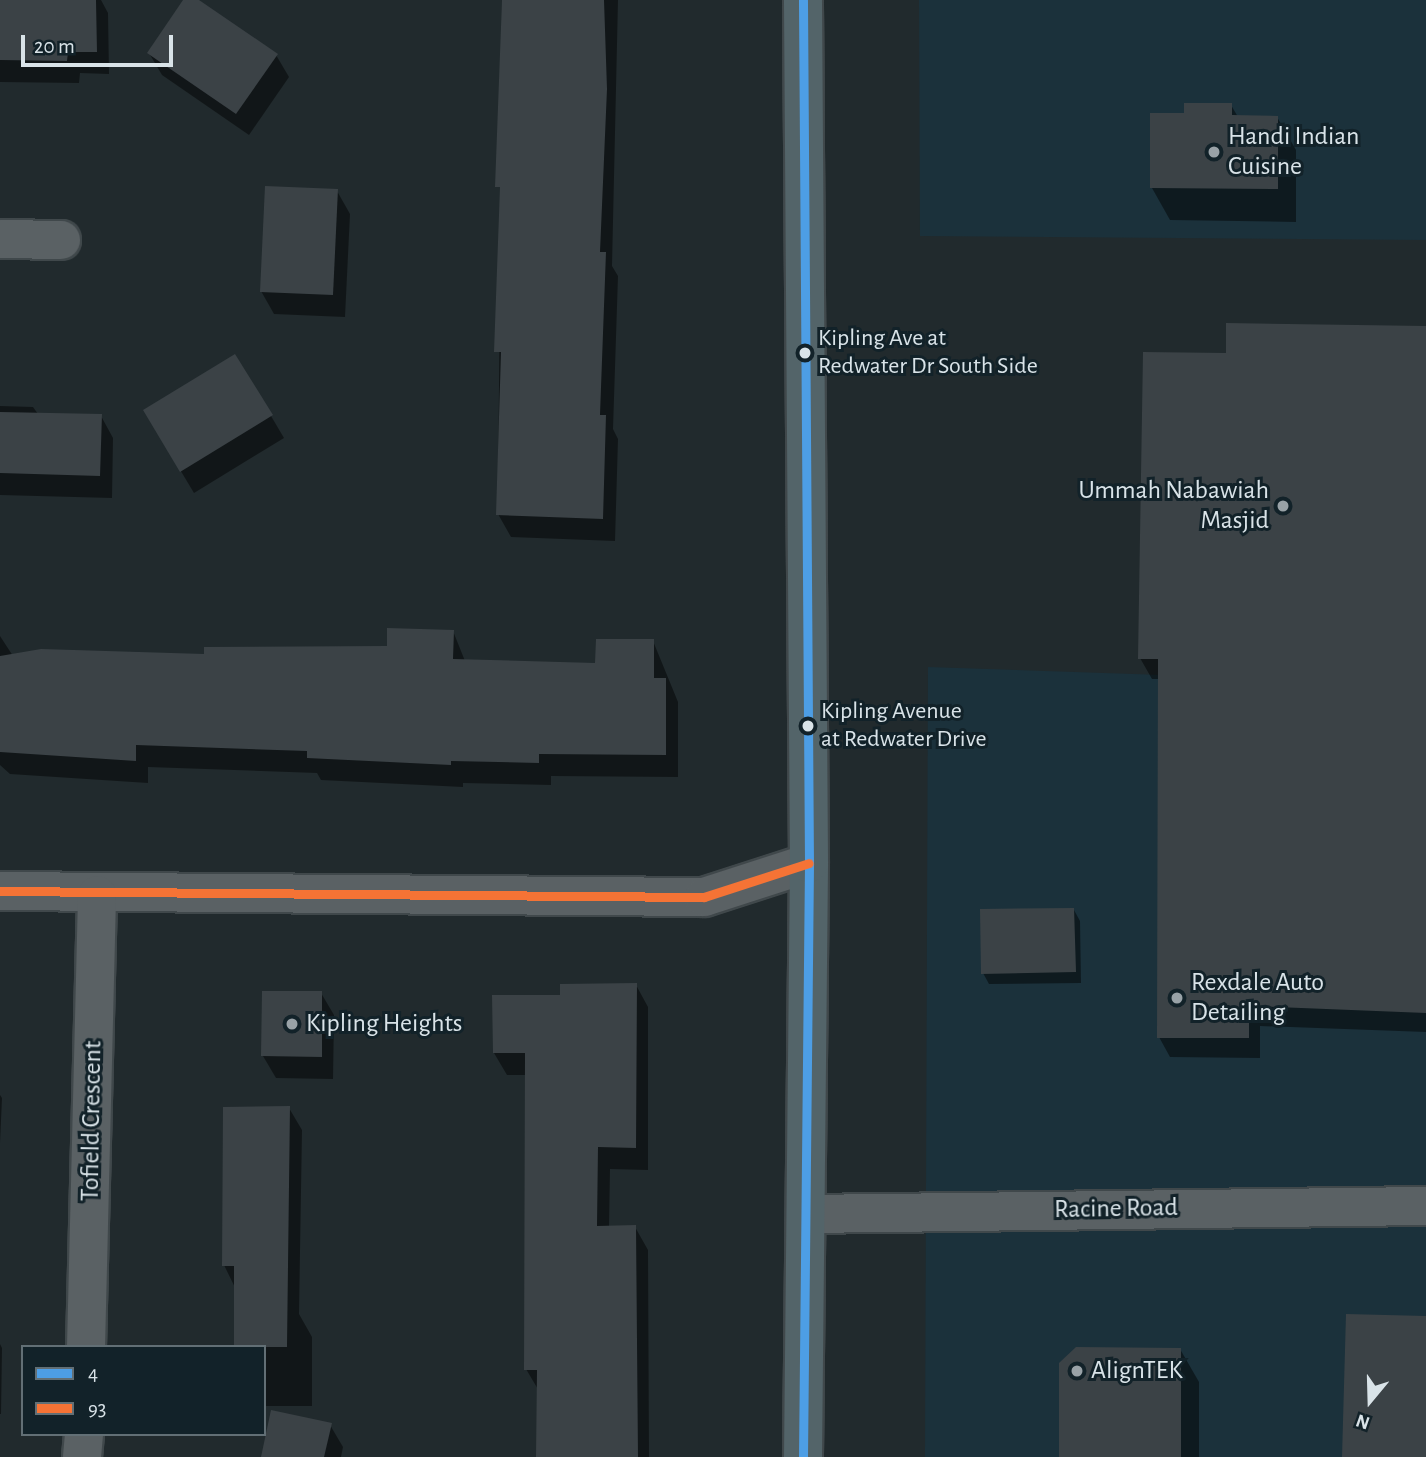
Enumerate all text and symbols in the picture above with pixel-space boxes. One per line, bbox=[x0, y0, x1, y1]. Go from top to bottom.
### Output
scale bar bbox=[24, 21, 177, 65]
text: 20 m bbox=[34, 36, 75, 57]
place label: Handi Indian Cuisine bbox=[1228, 121, 1360, 182]
marker: Handi Indian Cuisine bbox=[1206, 144, 1222, 160]
place label: Kipling Ave at Redwater Dr South Side bbox=[818, 325, 1038, 381]
marker: Kipling Ave at Redwater Dr South Side bbox=[798, 346, 812, 360]
place label: Ummah Nabawiah Masjid bbox=[1078, 475, 1269, 536]
marker: Ummah Nabawiah Masjid bbox=[1275, 498, 1291, 514]
place label: Kipling Avenue at Redwater Drive bbox=[821, 698, 987, 754]
marker: Kipling Avenue at Redwater Drive bbox=[801, 719, 815, 733]
place label: Rexdale Auto Detailing bbox=[1191, 967, 1324, 1028]
marker: Rexdale Auto Detailing bbox=[1169, 990, 1185, 1006]
place label: Kipling Heights bbox=[306, 1008, 462, 1040]
marker: Kipling Heights bbox=[284, 1016, 300, 1032]
street label: Tofield Crescent bbox=[75, 1040, 109, 1202]
street label: Racine Road bbox=[1054, 1192, 1178, 1226]
legend bbox=[21, 1345, 266, 1436]
place label: AlignTEK bbox=[1091, 1355, 1183, 1387]
text: 4 bbox=[88, 1363, 98, 1384]
marker: AlignTEK bbox=[1069, 1363, 1085, 1379]
north arrow bbox=[1335, 1366, 1405, 1436]
text: 93 bbox=[88, 1398, 107, 1419]
text: N bbox=[1354, 1410, 1372, 1432]

